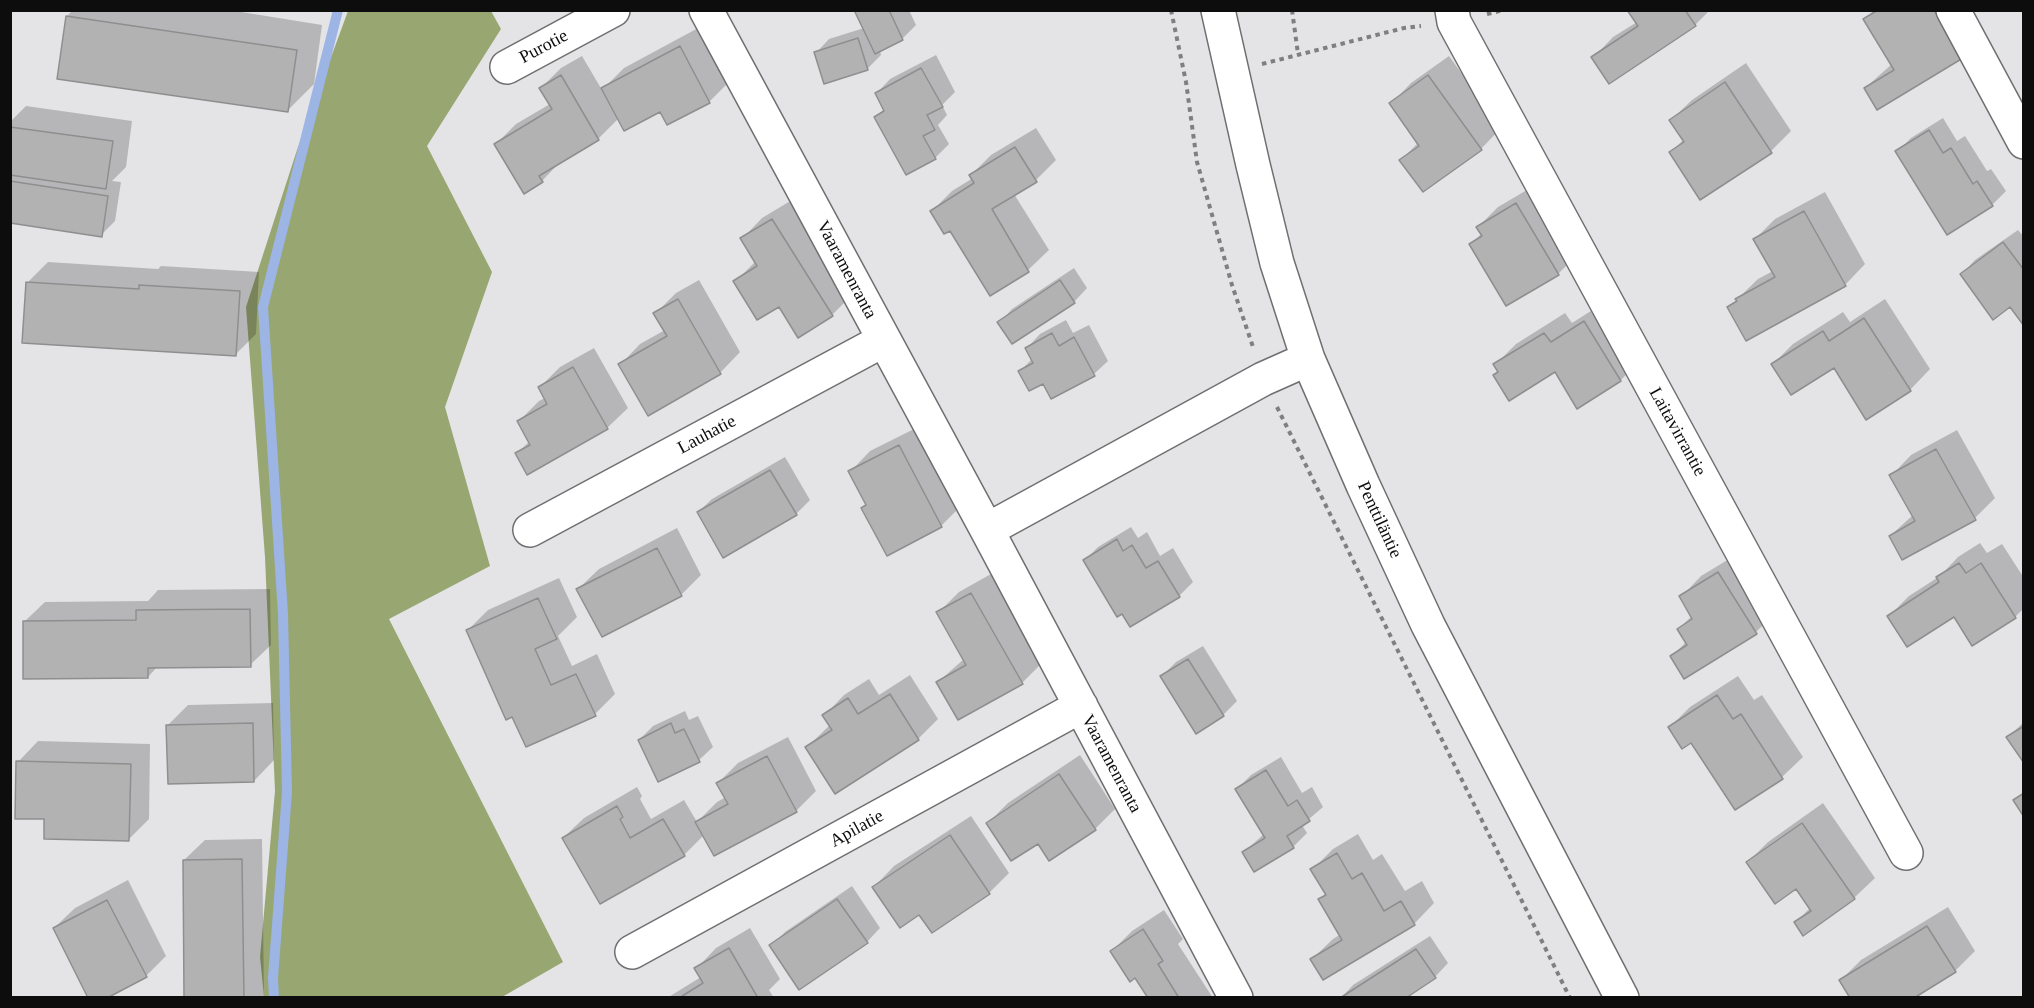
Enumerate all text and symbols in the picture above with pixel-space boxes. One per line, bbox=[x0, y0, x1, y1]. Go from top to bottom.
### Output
street label: Purotie bbox=[516, 25, 572, 69]
street label: Vaaramenranta bbox=[811, 217, 881, 323]
street label: Laitavirrantie bbox=[1644, 384, 1710, 480]
street label: Lauhatie bbox=[674, 411, 740, 459]
street label: Penttiläntie bbox=[1352, 478, 1406, 562]
street label: Vaaramenranta bbox=[1076, 711, 1146, 817]
street label: Apilatie bbox=[826, 805, 888, 853]

